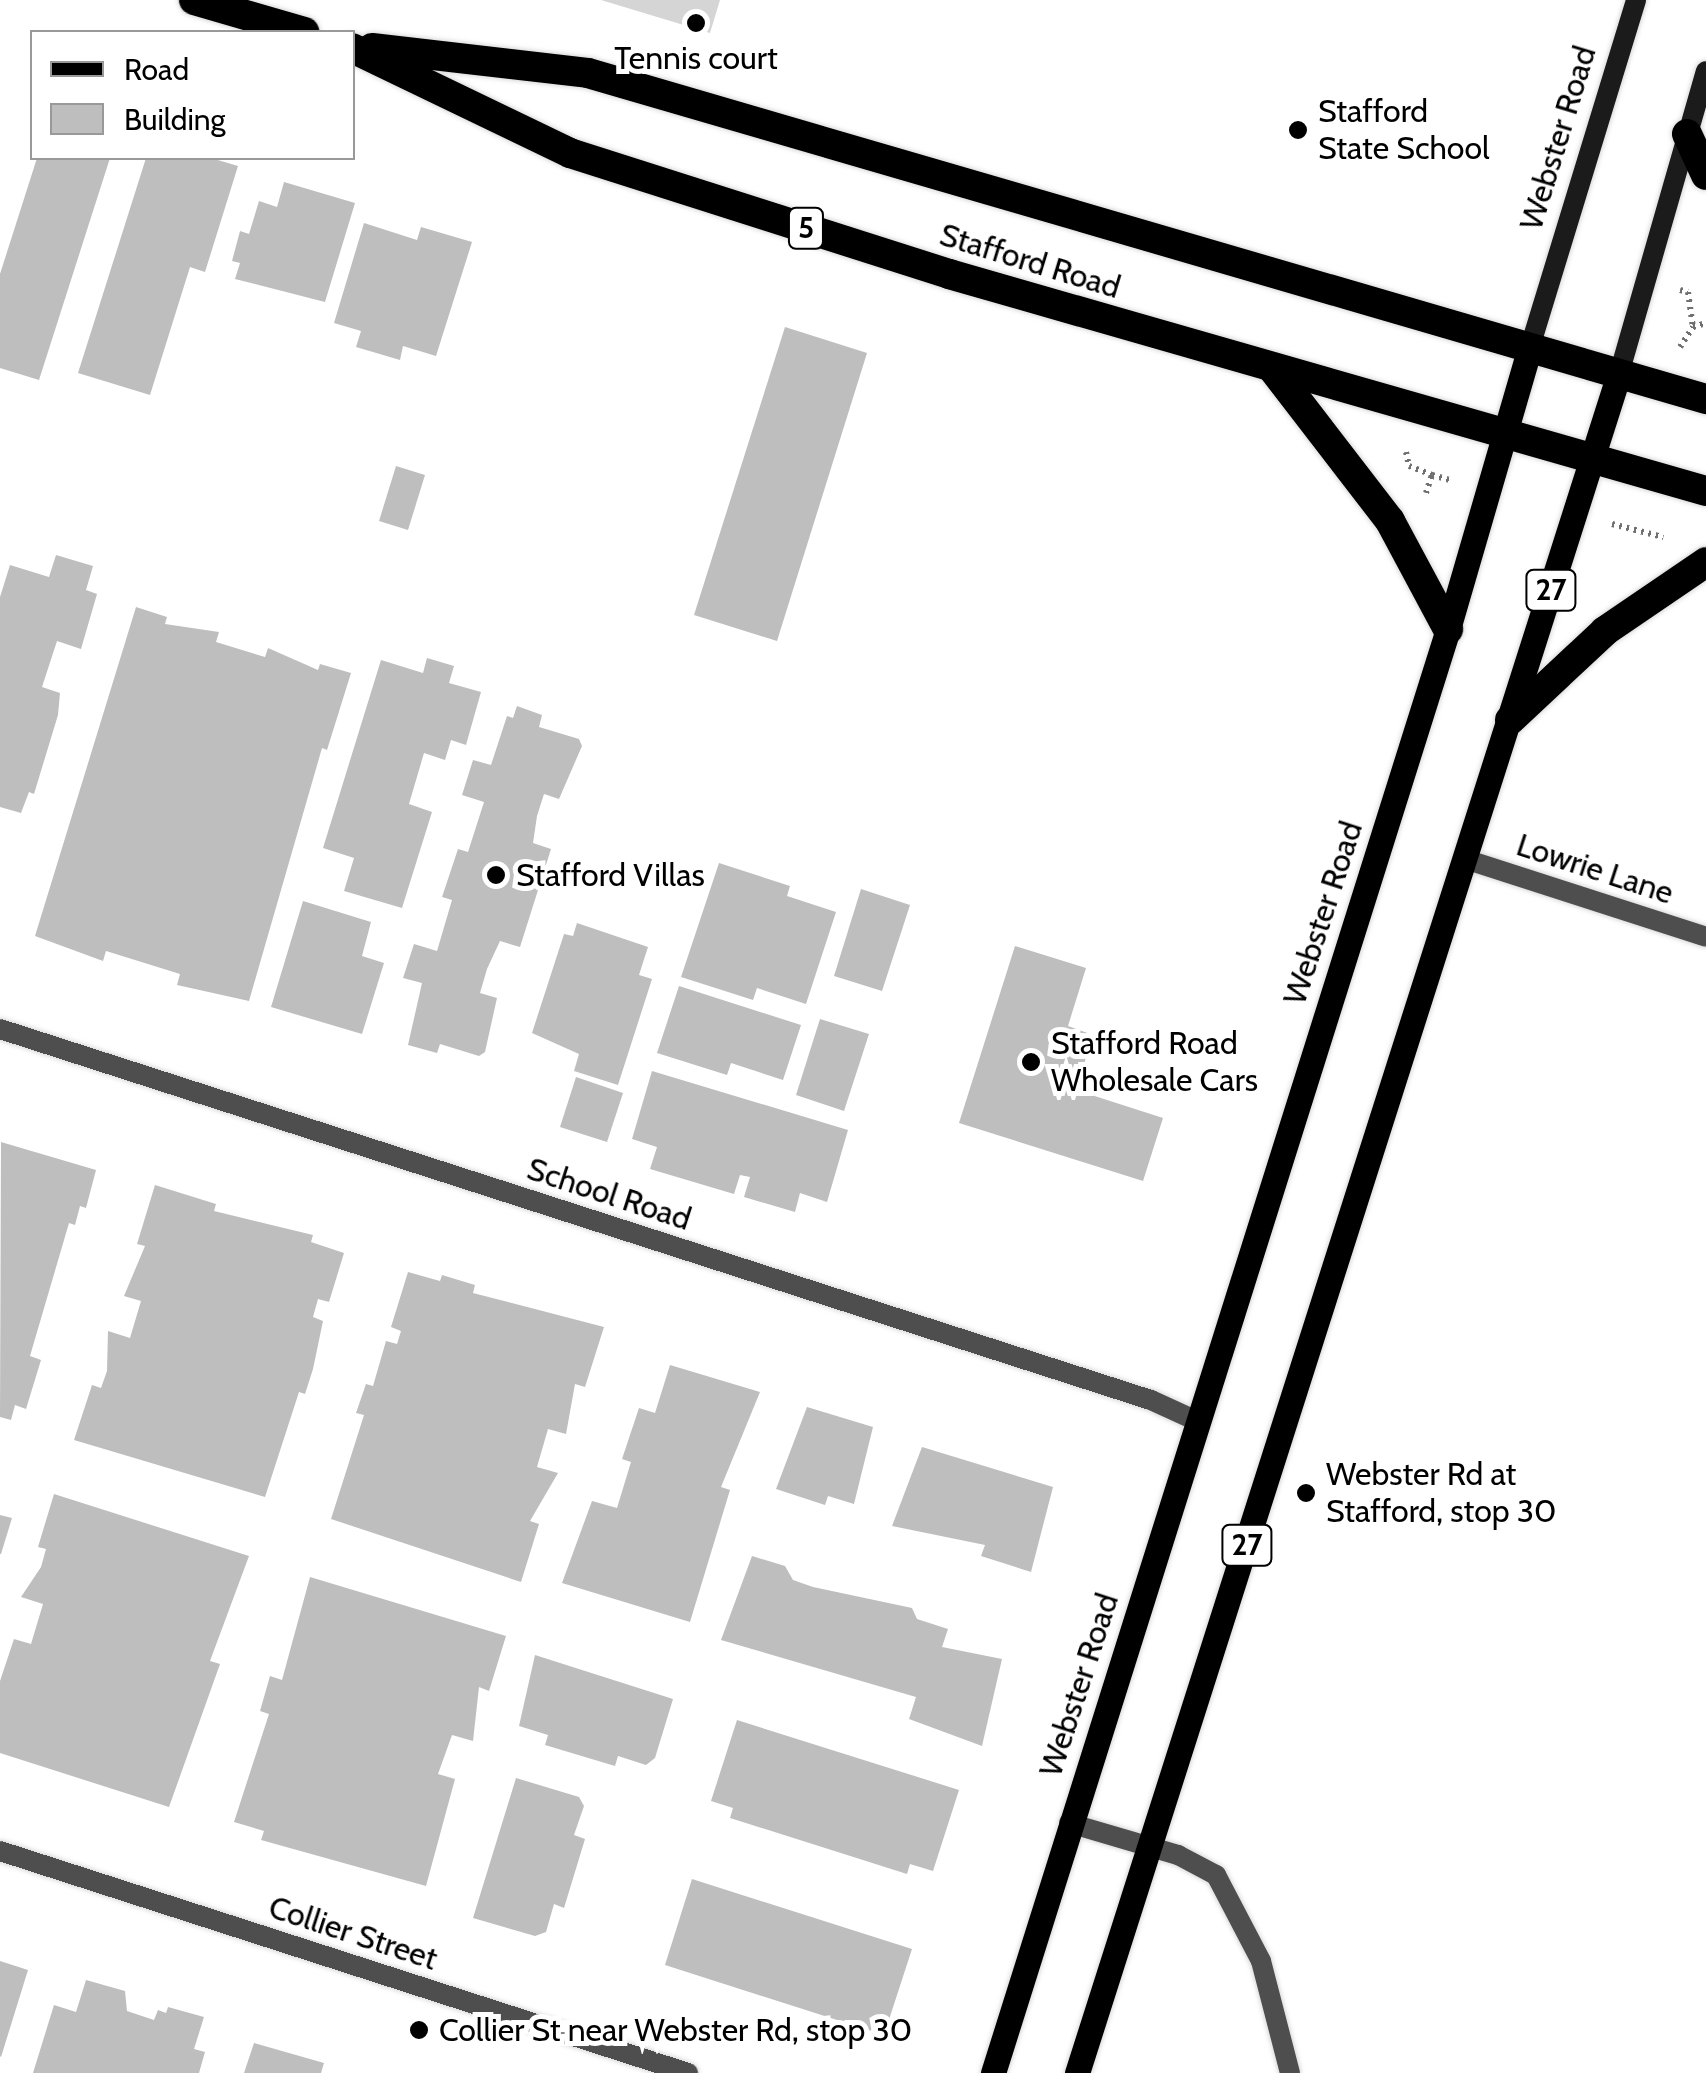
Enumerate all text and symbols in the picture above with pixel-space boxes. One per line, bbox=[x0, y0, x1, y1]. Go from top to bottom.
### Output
marker: Tennis court bbox=[685, 12, 707, 34]
legend bbox=[30, 30, 355, 160]
place label: Tennis court bbox=[614, 39, 778, 77]
street label: Webster Road bbox=[1512, 41, 1604, 235]
text: Road bbox=[124, 51, 189, 88]
place label: Stafford State School bbox=[1318, 93, 1490, 168]
text: Building bbox=[124, 101, 226, 138]
marker: Stafford State School bbox=[1287, 119, 1309, 141]
road number: 5 bbox=[786, 203, 826, 253]
street label: Stafford Road bbox=[935, 215, 1125, 307]
road number: 27 bbox=[1524, 565, 1578, 615]
street label: Webster Road bbox=[1275, 817, 1371, 1009]
street label: Lowrie Lane bbox=[1512, 826, 1678, 912]
place label: Stafford Villas bbox=[516, 856, 705, 894]
marker: Stafford Villas bbox=[485, 864, 507, 886]
place label: Stafford Road Wholesale Cars bbox=[1051, 1025, 1258, 1100]
marker: Stafford Road Wholesale Cars bbox=[1020, 1051, 1042, 1073]
street label: School Road bbox=[522, 1149, 696, 1239]
place label: Webster Rd at Stafford, stop 30 bbox=[1326, 1456, 1556, 1531]
marker: Webster Rd at Stafford, stop 30 bbox=[1295, 1482, 1317, 1504]
road number: 27 bbox=[1220, 1520, 1274, 1570]
street label: Webster Road bbox=[1031, 1589, 1127, 1781]
street label: Collier Street bbox=[264, 1888, 442, 1978]
place label: Collier St near Webster Rd, stop 30 bbox=[439, 2011, 912, 2049]
marker: Collier St near Webster Rd, stop 30 bbox=[408, 2019, 430, 2041]

